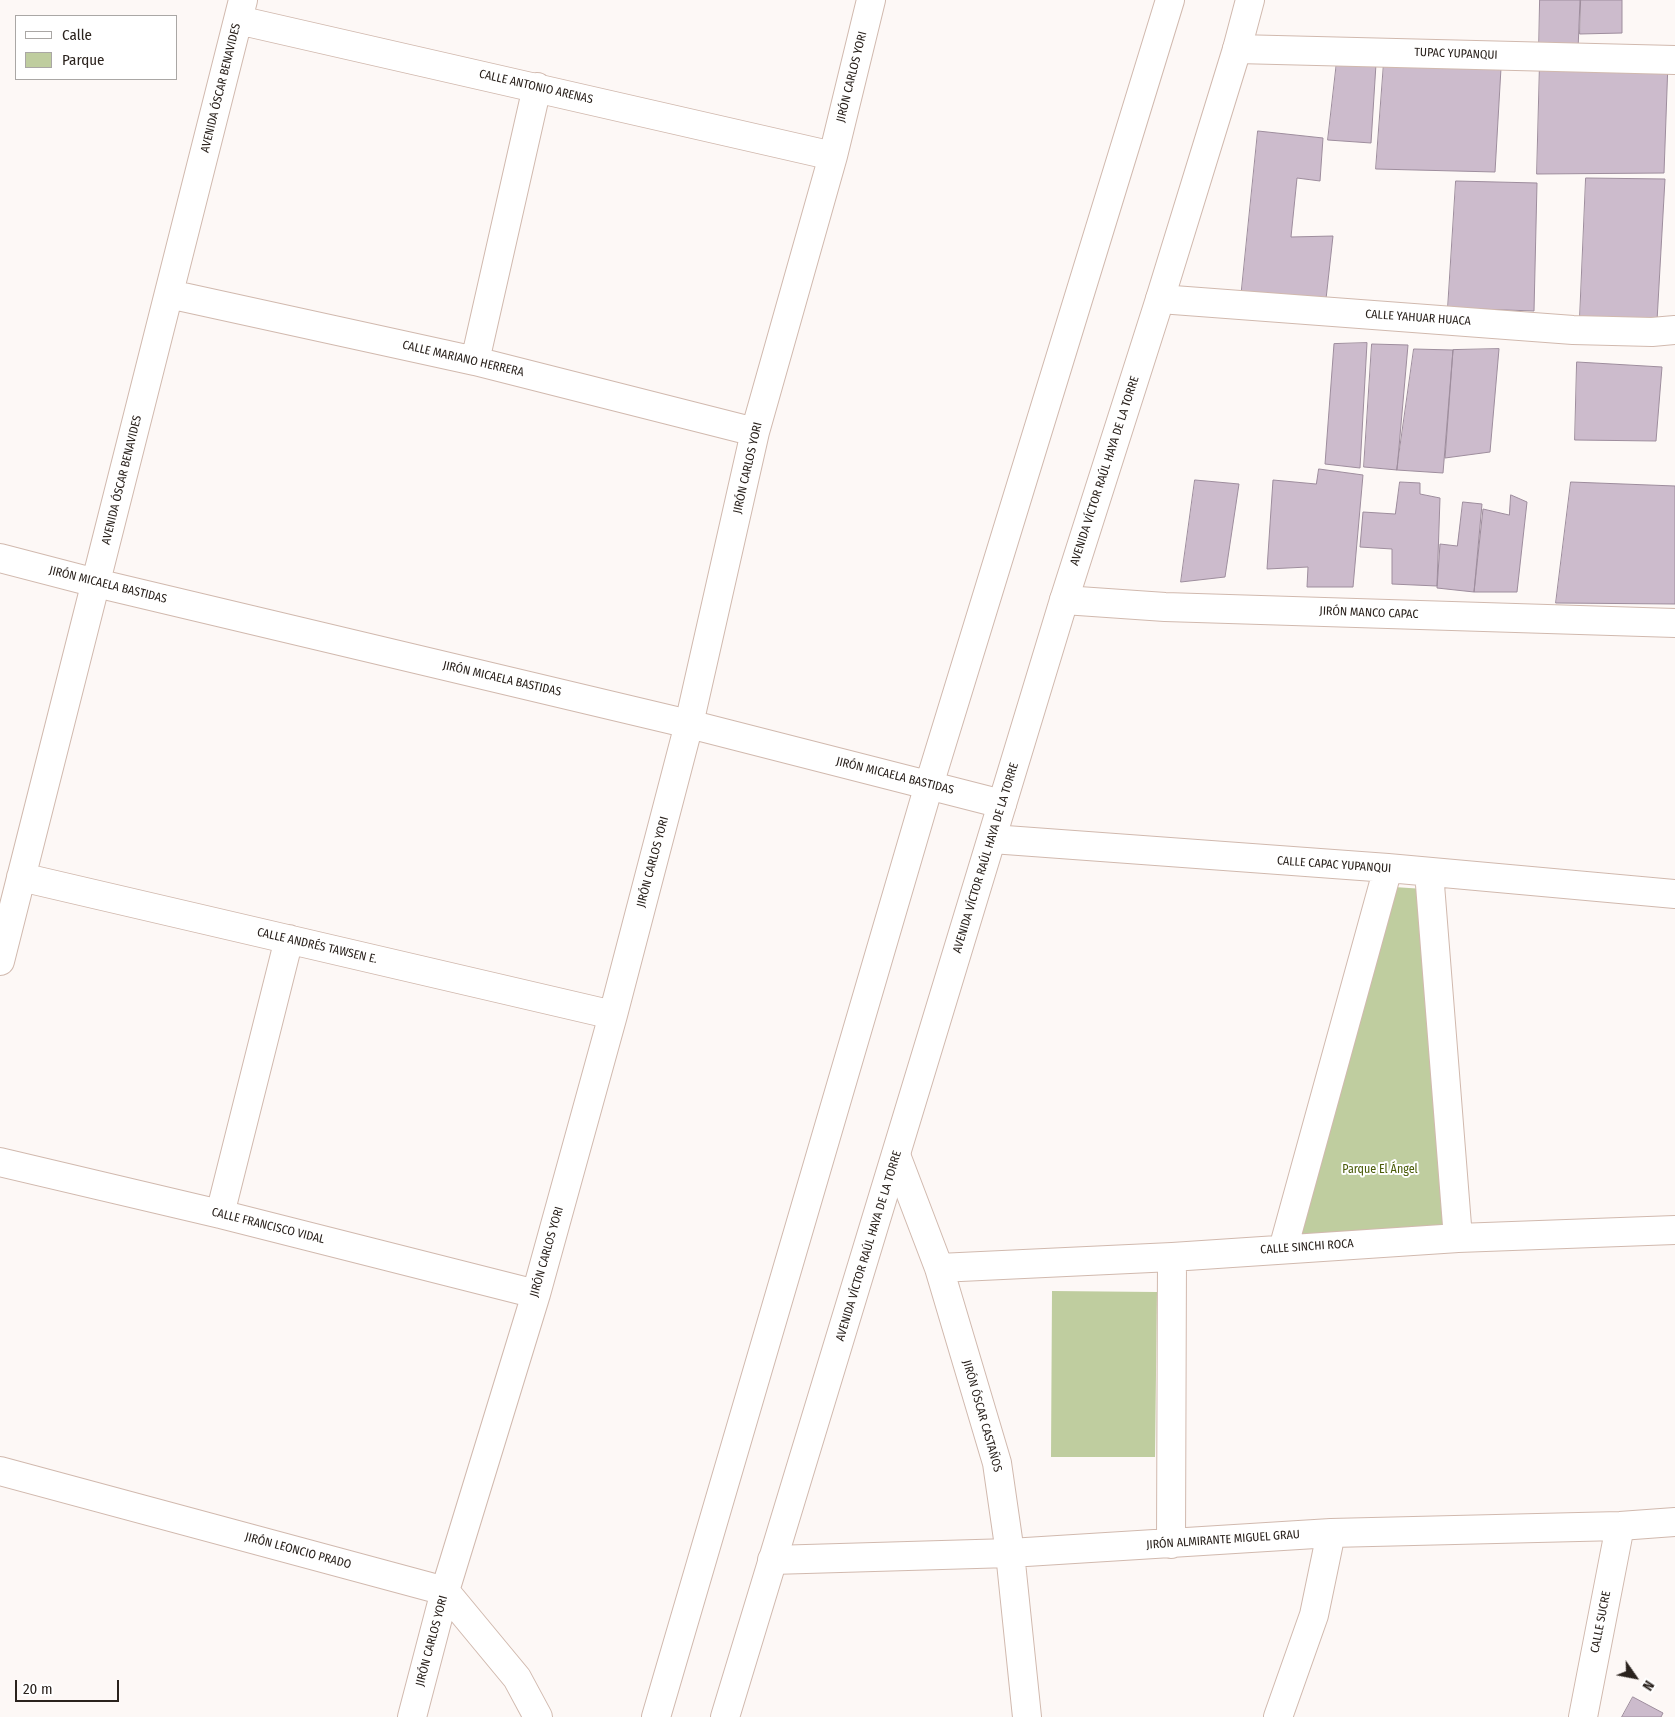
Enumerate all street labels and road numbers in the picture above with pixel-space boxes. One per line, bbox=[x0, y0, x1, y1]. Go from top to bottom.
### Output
street label: AVENIDA ÓSCAR BENAVIDES bbox=[198, 22, 244, 154]
street label: JIRÓN CARLOS YORI bbox=[834, 30, 870, 124]
street label: TUPAC YUPANQUI bbox=[1414, 45, 1498, 63]
street label: CALLE ANTONIO ARENAS bbox=[478, 67, 594, 107]
street label: CALLE YAHUAR HUACA bbox=[1365, 307, 1471, 329]
street label: CALLE MARIANO HERRERA bbox=[401, 338, 525, 380]
street label: AVENIDA VÍCTOR RAÚL HAYA DE LA TORRE bbox=[1068, 375, 1142, 567]
street label: AVENIDA ÓSCAR BENAVIDES bbox=[99, 414, 145, 546]
street label: JIRÓN CARLOS YORI bbox=[730, 421, 766, 515]
street label: JIRÓN MICAELA BASTIDAS bbox=[48, 563, 168, 607]
street label: JIRÓN MANCO CAPAC bbox=[1319, 604, 1419, 622]
street label: JIRÓN MICAELA BASTIDAS bbox=[441, 658, 563, 700]
street label: JIRÓN MICAELA BASTIDAS bbox=[835, 754, 955, 798]
street label: AVENIDA VÍCTOR RAÚL HAYA DE LA TORRE bbox=[950, 761, 1022, 955]
street label: JIRÓN CARLOS YORI bbox=[634, 815, 672, 909]
street label: CALLE CAPAC YUPANQUI bbox=[1276, 854, 1392, 876]
street label: CALLE ANDRÉS TAWSEN E. bbox=[256, 925, 378, 967]
street label: AVENIDA VÍCTOR RAÚL HAYA DE LA TORRE bbox=[833, 1149, 905, 1343]
street label: CALLE FRANCISCO VIDAL bbox=[210, 1205, 326, 1247]
street label: JIRÓN CARLOS YORI bbox=[527, 1205, 567, 1299]
street label: CALLE SINCHI ROCA bbox=[1260, 1237, 1354, 1257]
street label: JIRÓN ÓSCAR CASTAÑOS bbox=[959, 1358, 1005, 1474]
street label: JIRÓN ALMIRANTE MIGUEL GRAU bbox=[1146, 1527, 1300, 1553]
street label: JIRÓN LEONCIO PRADO bbox=[243, 1530, 353, 1572]
street label: CALLE SUCRE bbox=[1588, 1590, 1614, 1654]
street label: JIRÓN CARLOS YORI bbox=[413, 1594, 451, 1688]

